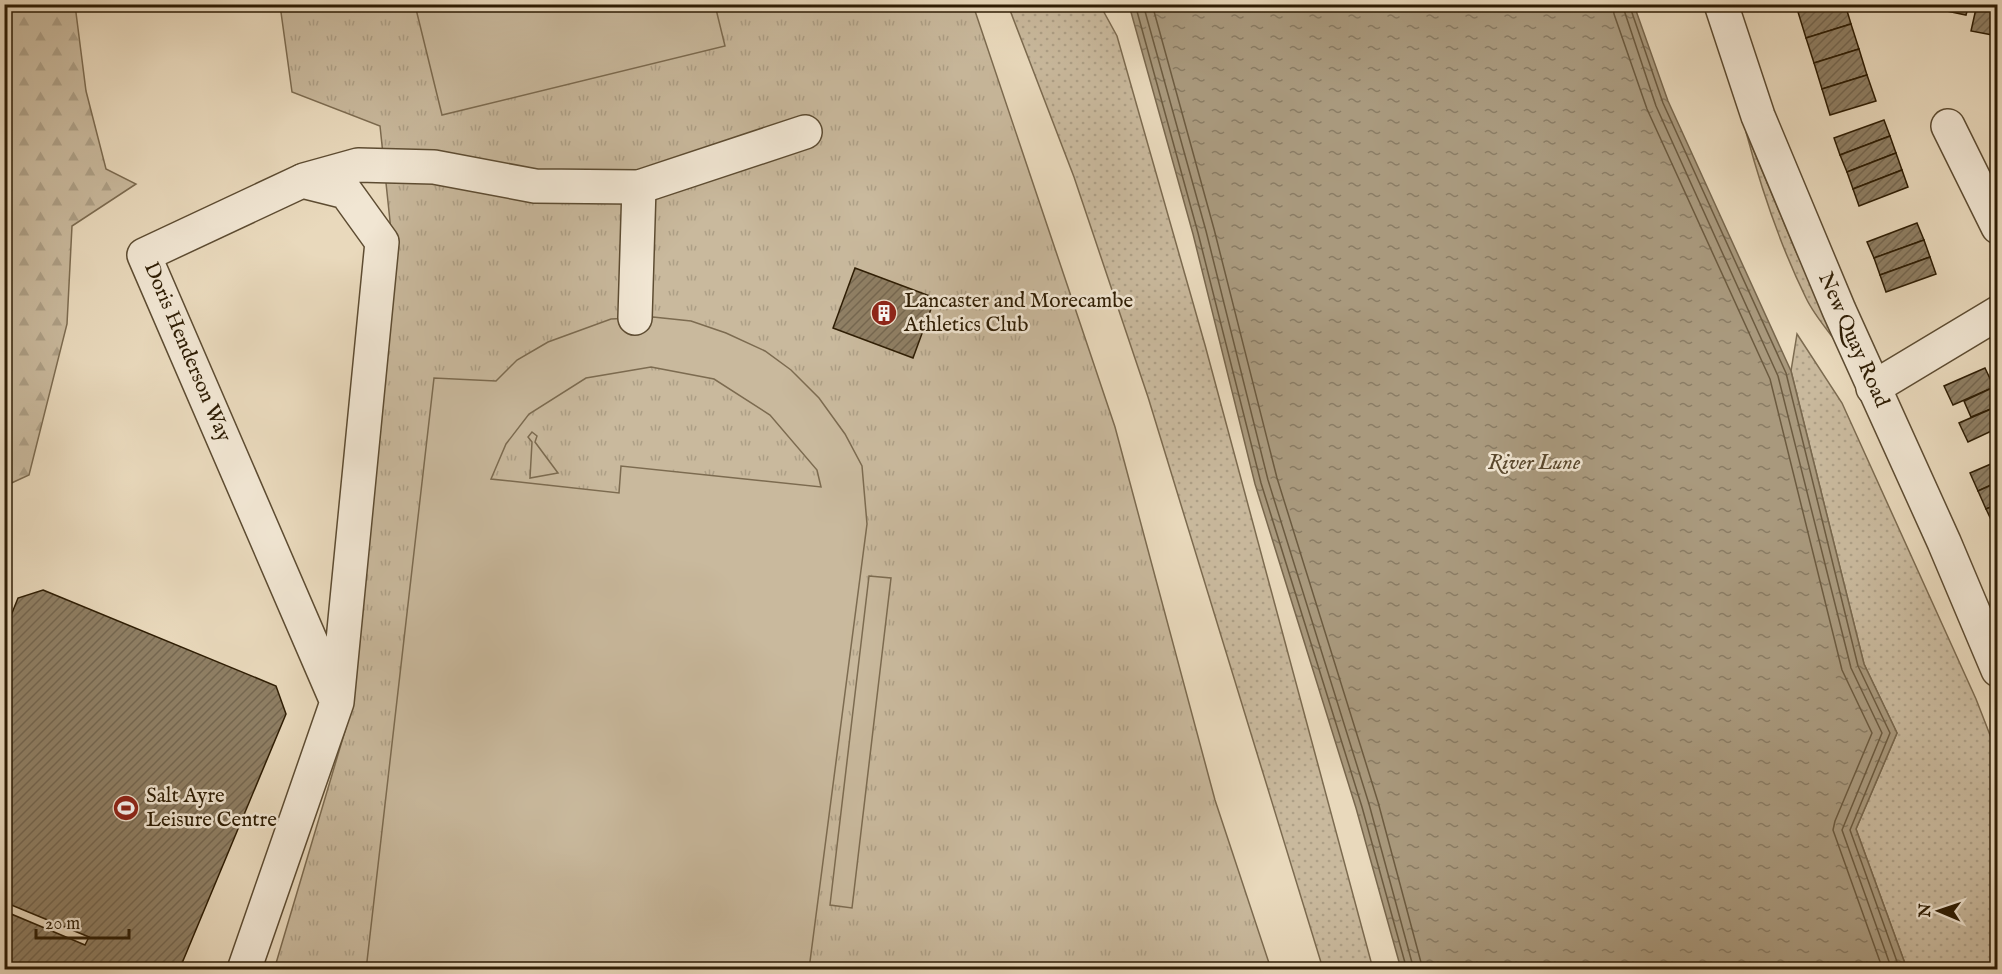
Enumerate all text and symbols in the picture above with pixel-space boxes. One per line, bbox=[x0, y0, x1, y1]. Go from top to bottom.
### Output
street label: Doris Henderson Way bbox=[137, 258, 237, 447]
street label: New Quay Road bbox=[1811, 268, 1895, 412]
place label: Lancaster and Morecambe Athletics Club bbox=[903, 288, 1133, 339]
building icon: Lancaster and Morecambe Athletics Club bbox=[869, 298, 899, 328]
water label: River Lune bbox=[1488, 449, 1581, 477]
place label: Salt Ayre Leisure Centre bbox=[146, 783, 277, 834]
sports icon: Salt Ayre Leisure Centre bbox=[111, 793, 141, 823]
north arrow bbox=[1909, 881, 1969, 941]
scale bar bbox=[36, 902, 129, 940]
text: N bbox=[1916, 903, 1936, 919]
text: 20 m bbox=[45, 913, 80, 936]

